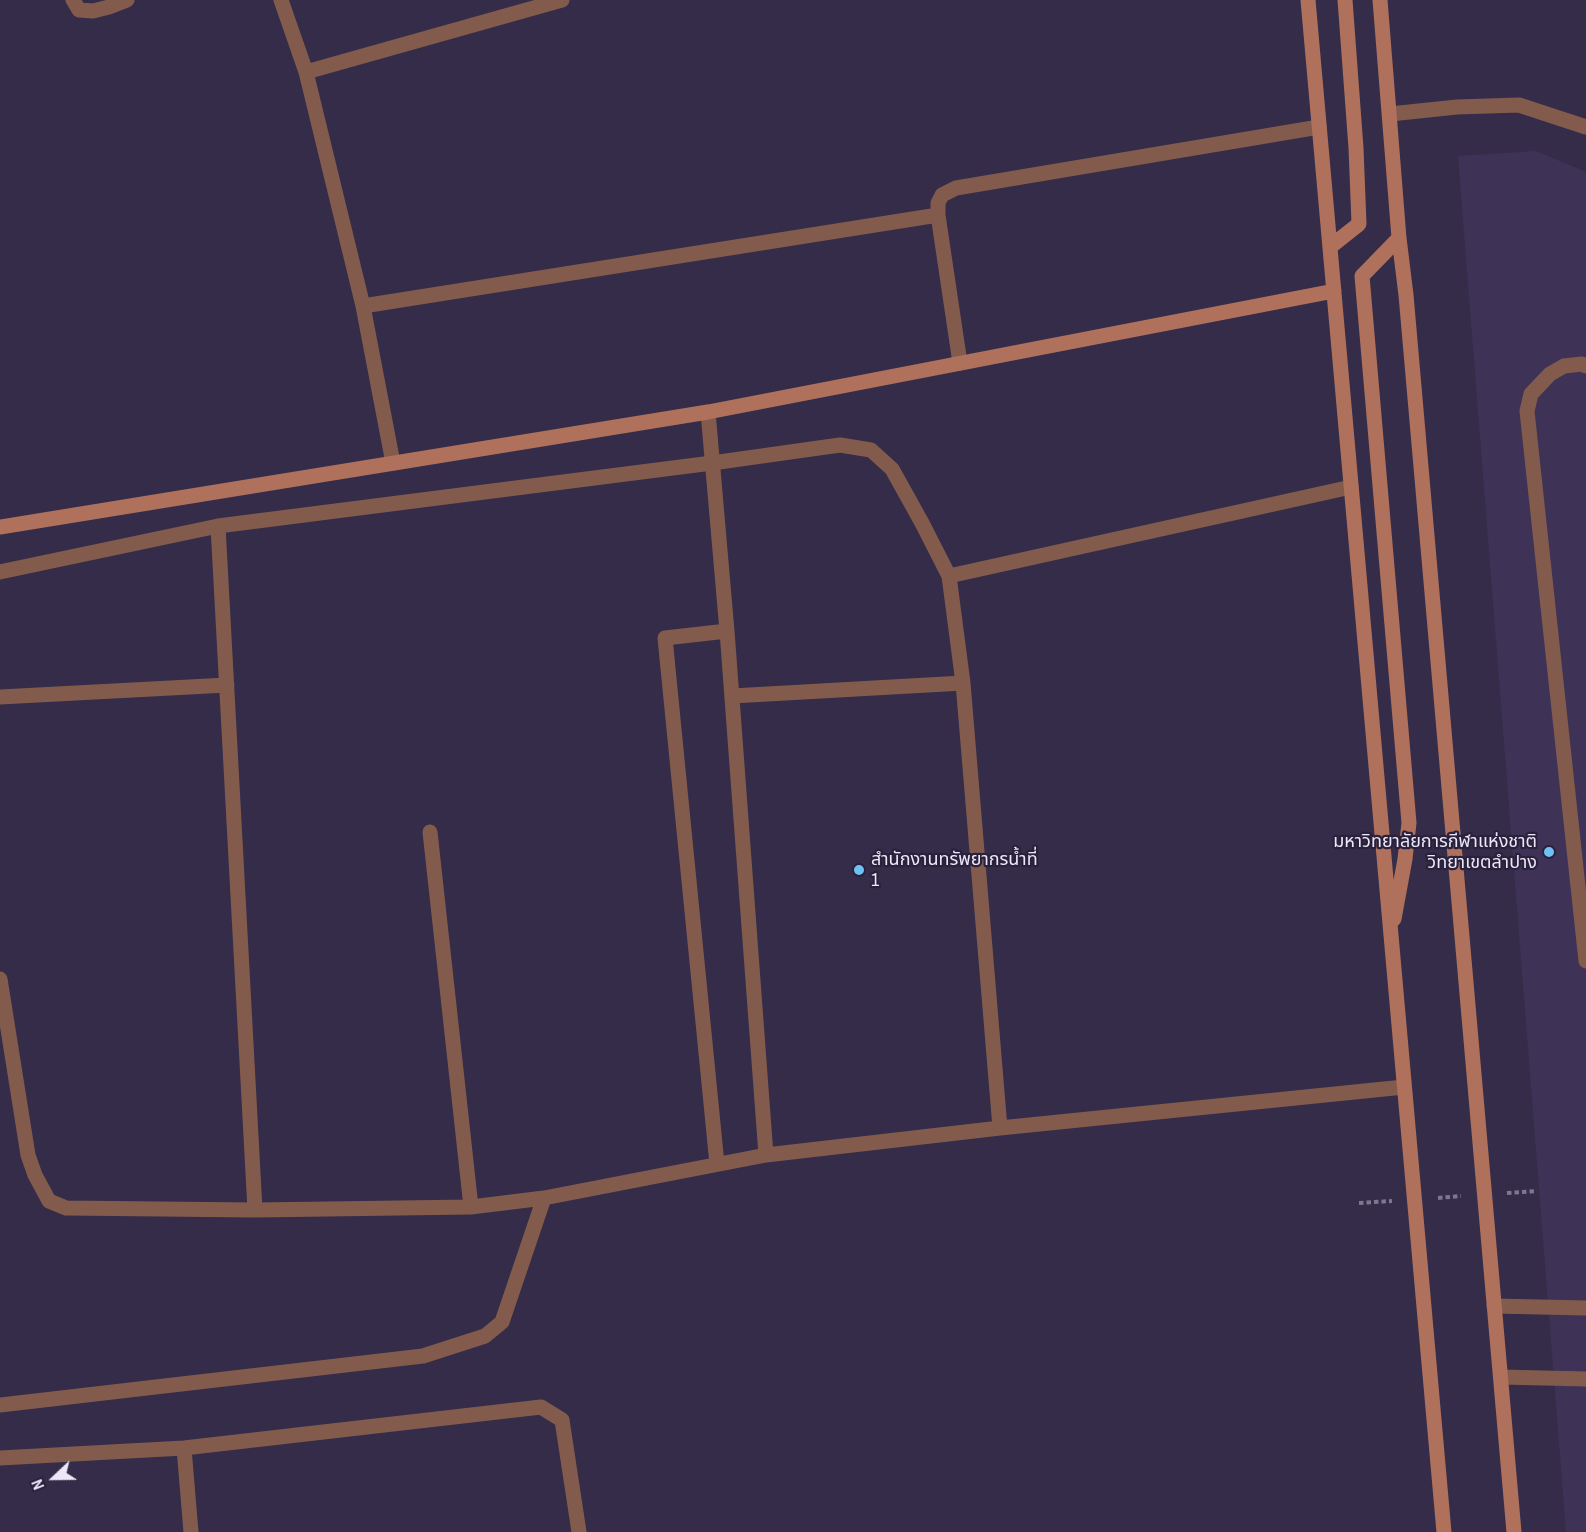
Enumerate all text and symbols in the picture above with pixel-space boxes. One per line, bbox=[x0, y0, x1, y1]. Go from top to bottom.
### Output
place label: มหาวิทยาลัยการกีฬาแห่งชาติ วิทยาเขตลำปาง bbox=[1333, 831, 1537, 874]
marker: มหาวิทยาลัยการกีฬาแห่งชาติ วิทยาเขตลำปาง bbox=[1542, 845, 1556, 859]
place label: สำนักงานทรัพยากรน้ำที่ 1 bbox=[871, 849, 1038, 892]
marker: สำนักงานทรัพยากรน้ำที่ 1 bbox=[852, 863, 866, 877]
north arrow bbox=[24, 1448, 84, 1508]
text: N bbox=[25, 1476, 49, 1493]

